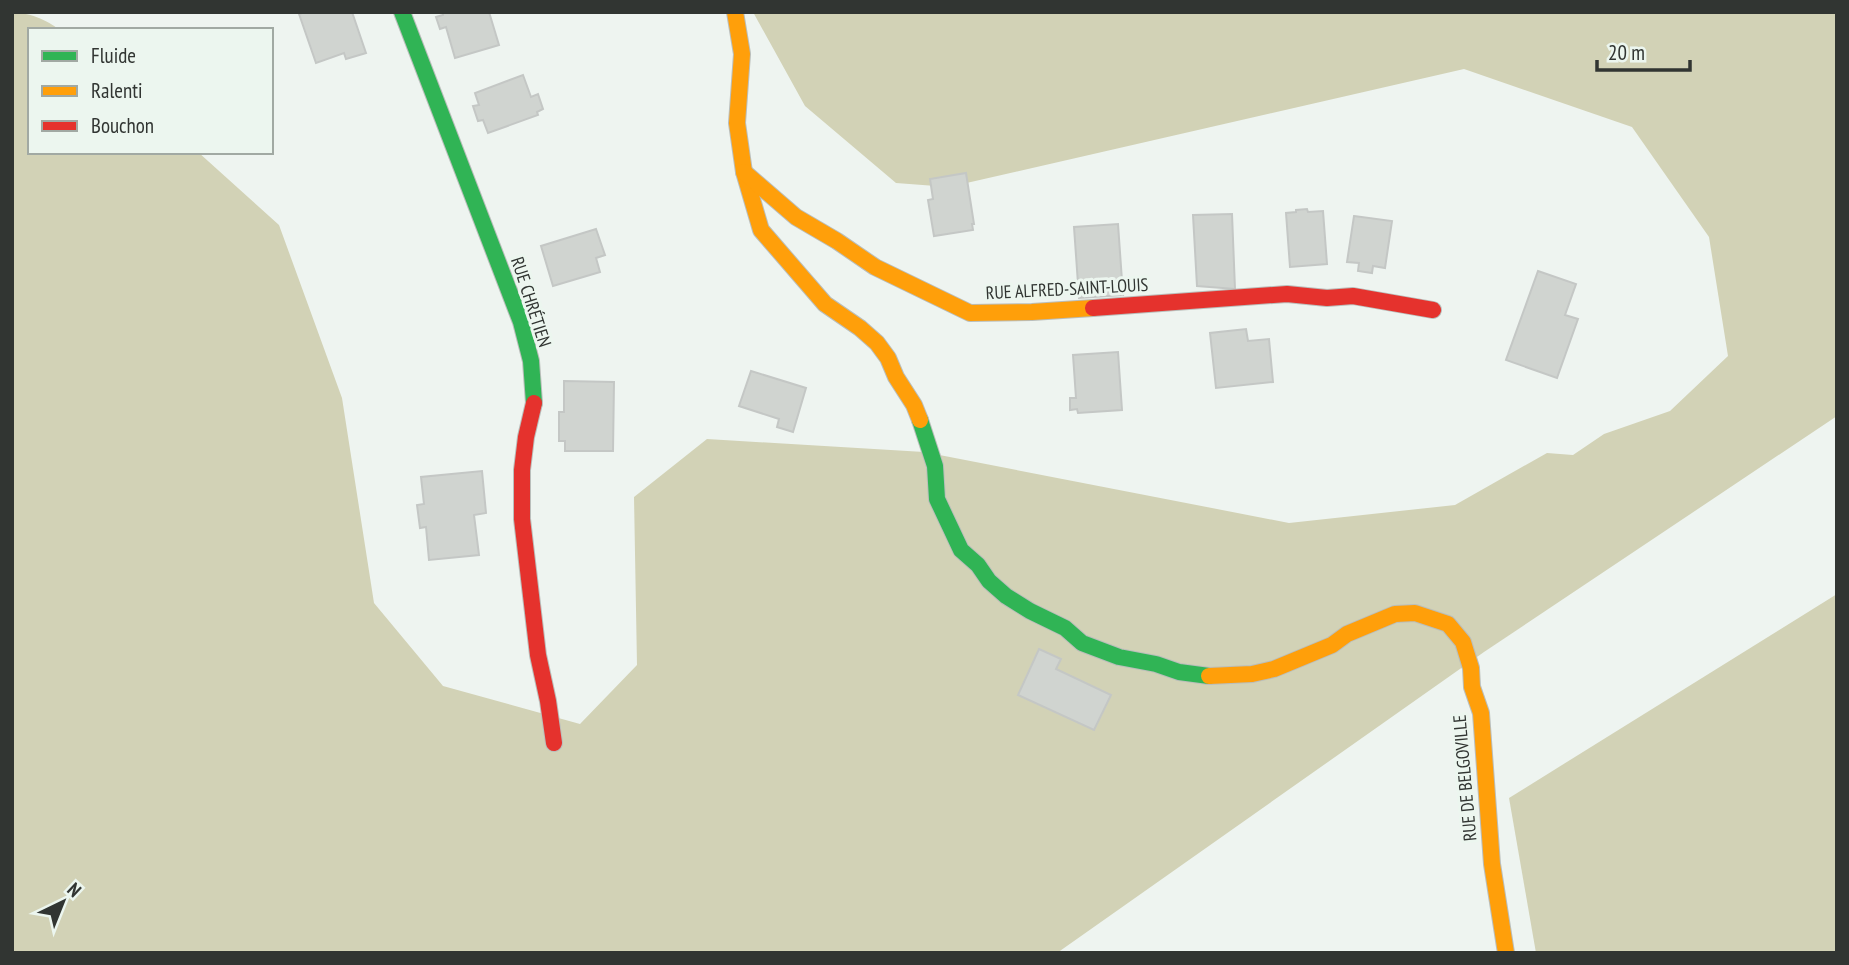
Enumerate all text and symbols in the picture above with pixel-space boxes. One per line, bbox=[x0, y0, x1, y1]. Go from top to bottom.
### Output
legend bbox=[28, 28, 273, 154]
scale bar bbox=[1597, 28, 1690, 72]
text: 20 m bbox=[1608, 39, 1645, 66]
text: Fluide bbox=[91, 42, 136, 69]
text: Ralenti bbox=[91, 77, 143, 104]
text: Bouchon bbox=[91, 112, 154, 139]
street label: RUE CHRÉTIEN bbox=[506, 254, 557, 350]
street label: RUE ALFRED-SAINT-LOUIS bbox=[985, 273, 1149, 304]
street label: RUE DE BELGOVILLE bbox=[1448, 714, 1481, 842]
north arrow bbox=[28, 867, 98, 937]
text: N bbox=[63, 877, 87, 902]

